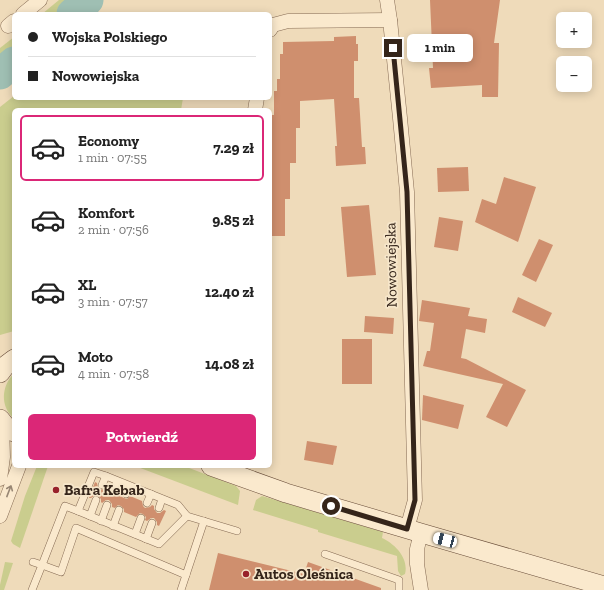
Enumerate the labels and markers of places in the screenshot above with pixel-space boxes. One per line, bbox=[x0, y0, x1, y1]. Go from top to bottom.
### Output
place label: Bafra Kebab bbox=[64, 481, 144, 499]
marker: Bafra Kebab bbox=[51, 485, 61, 495]
place label: Autos Oleśnica bbox=[254, 565, 354, 583]
marker: Autos Oleśnica bbox=[241, 569, 251, 579]

